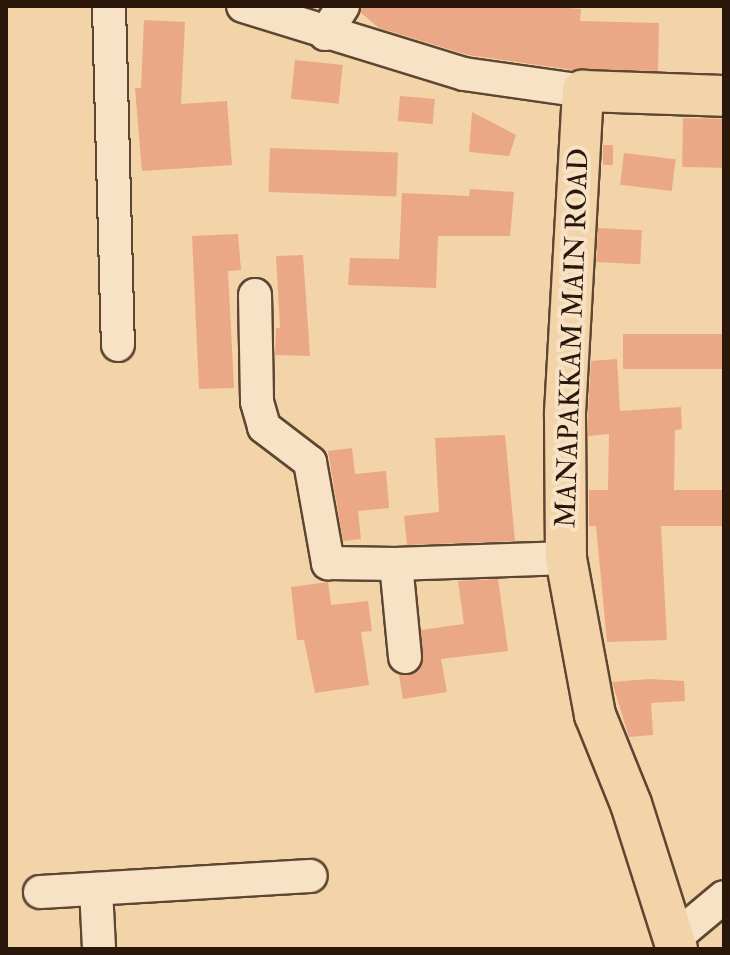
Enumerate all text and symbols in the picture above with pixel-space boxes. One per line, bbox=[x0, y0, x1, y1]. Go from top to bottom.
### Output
street label: MANAPAKKAM MAIN ROAD bbox=[550, 147, 596, 529]

